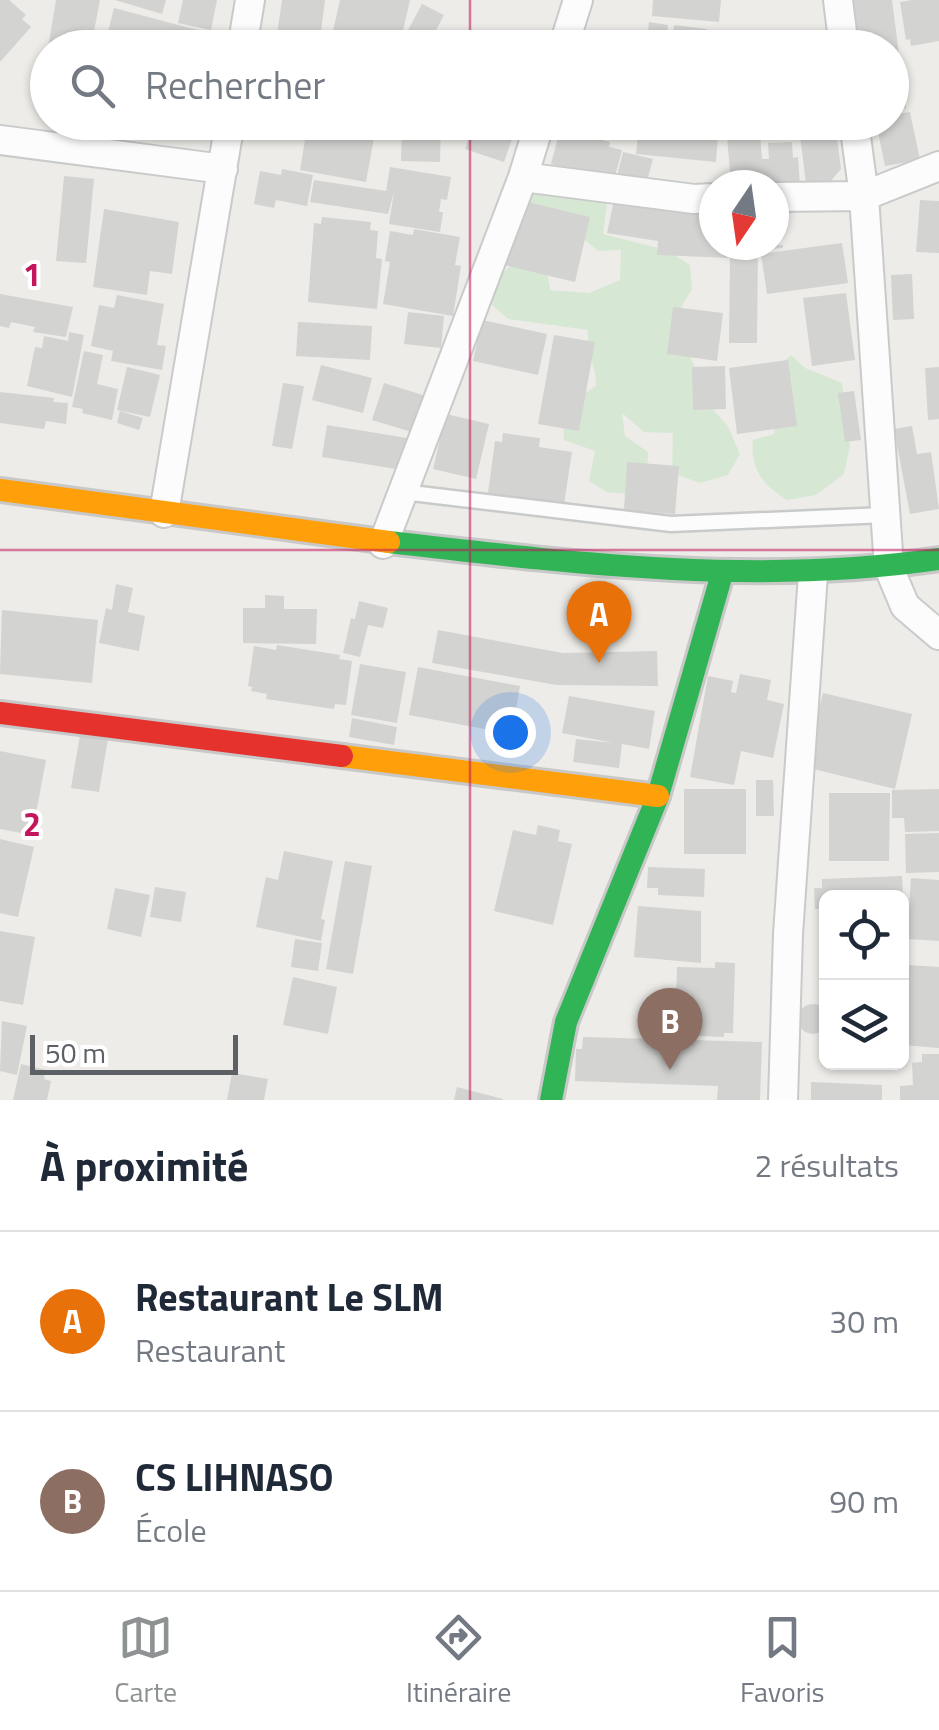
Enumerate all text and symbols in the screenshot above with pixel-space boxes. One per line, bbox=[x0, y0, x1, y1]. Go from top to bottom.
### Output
search box bbox=[30, 30, 909, 140]
text: Rechercher bbox=[145, 56, 326, 114]
icon: search bbox=[65, 58, 120, 113]
north arrow bbox=[699, 170, 789, 260]
text: 1 bbox=[23, 250, 41, 298]
pin: A bbox=[566, 580, 632, 663]
your location bbox=[485, 707, 536, 758]
text: 2 bbox=[23, 800, 41, 848]
map controls bbox=[819, 890, 909, 1070]
button: locate bbox=[819, 890, 909, 980]
button: layers bbox=[819, 980, 909, 1070]
pin: B bbox=[638, 988, 702, 1070]
scale bar bbox=[30, 1030, 238, 1074]
text: 50 m bbox=[45, 1031, 106, 1074]
text: À proximité bbox=[40, 1133, 248, 1197]
text: 2 résultats bbox=[754, 1141, 899, 1189]
text: Restaurant Le SLM bbox=[135, 1268, 444, 1326]
text: A bbox=[63, 1297, 82, 1345]
text: 30 m bbox=[829, 1297, 899, 1345]
text: Restaurant bbox=[135, 1326, 285, 1374]
text: CS LIHNASO bbox=[135, 1448, 334, 1506]
text: B bbox=[63, 1477, 82, 1525]
text: 90 m bbox=[829, 1477, 899, 1525]
text: École bbox=[135, 1506, 207, 1554]
tab: Carte bbox=[114, 1610, 177, 1713]
tab: Itinéraire bbox=[406, 1610, 511, 1713]
tab: Favoris bbox=[740, 1610, 825, 1713]

